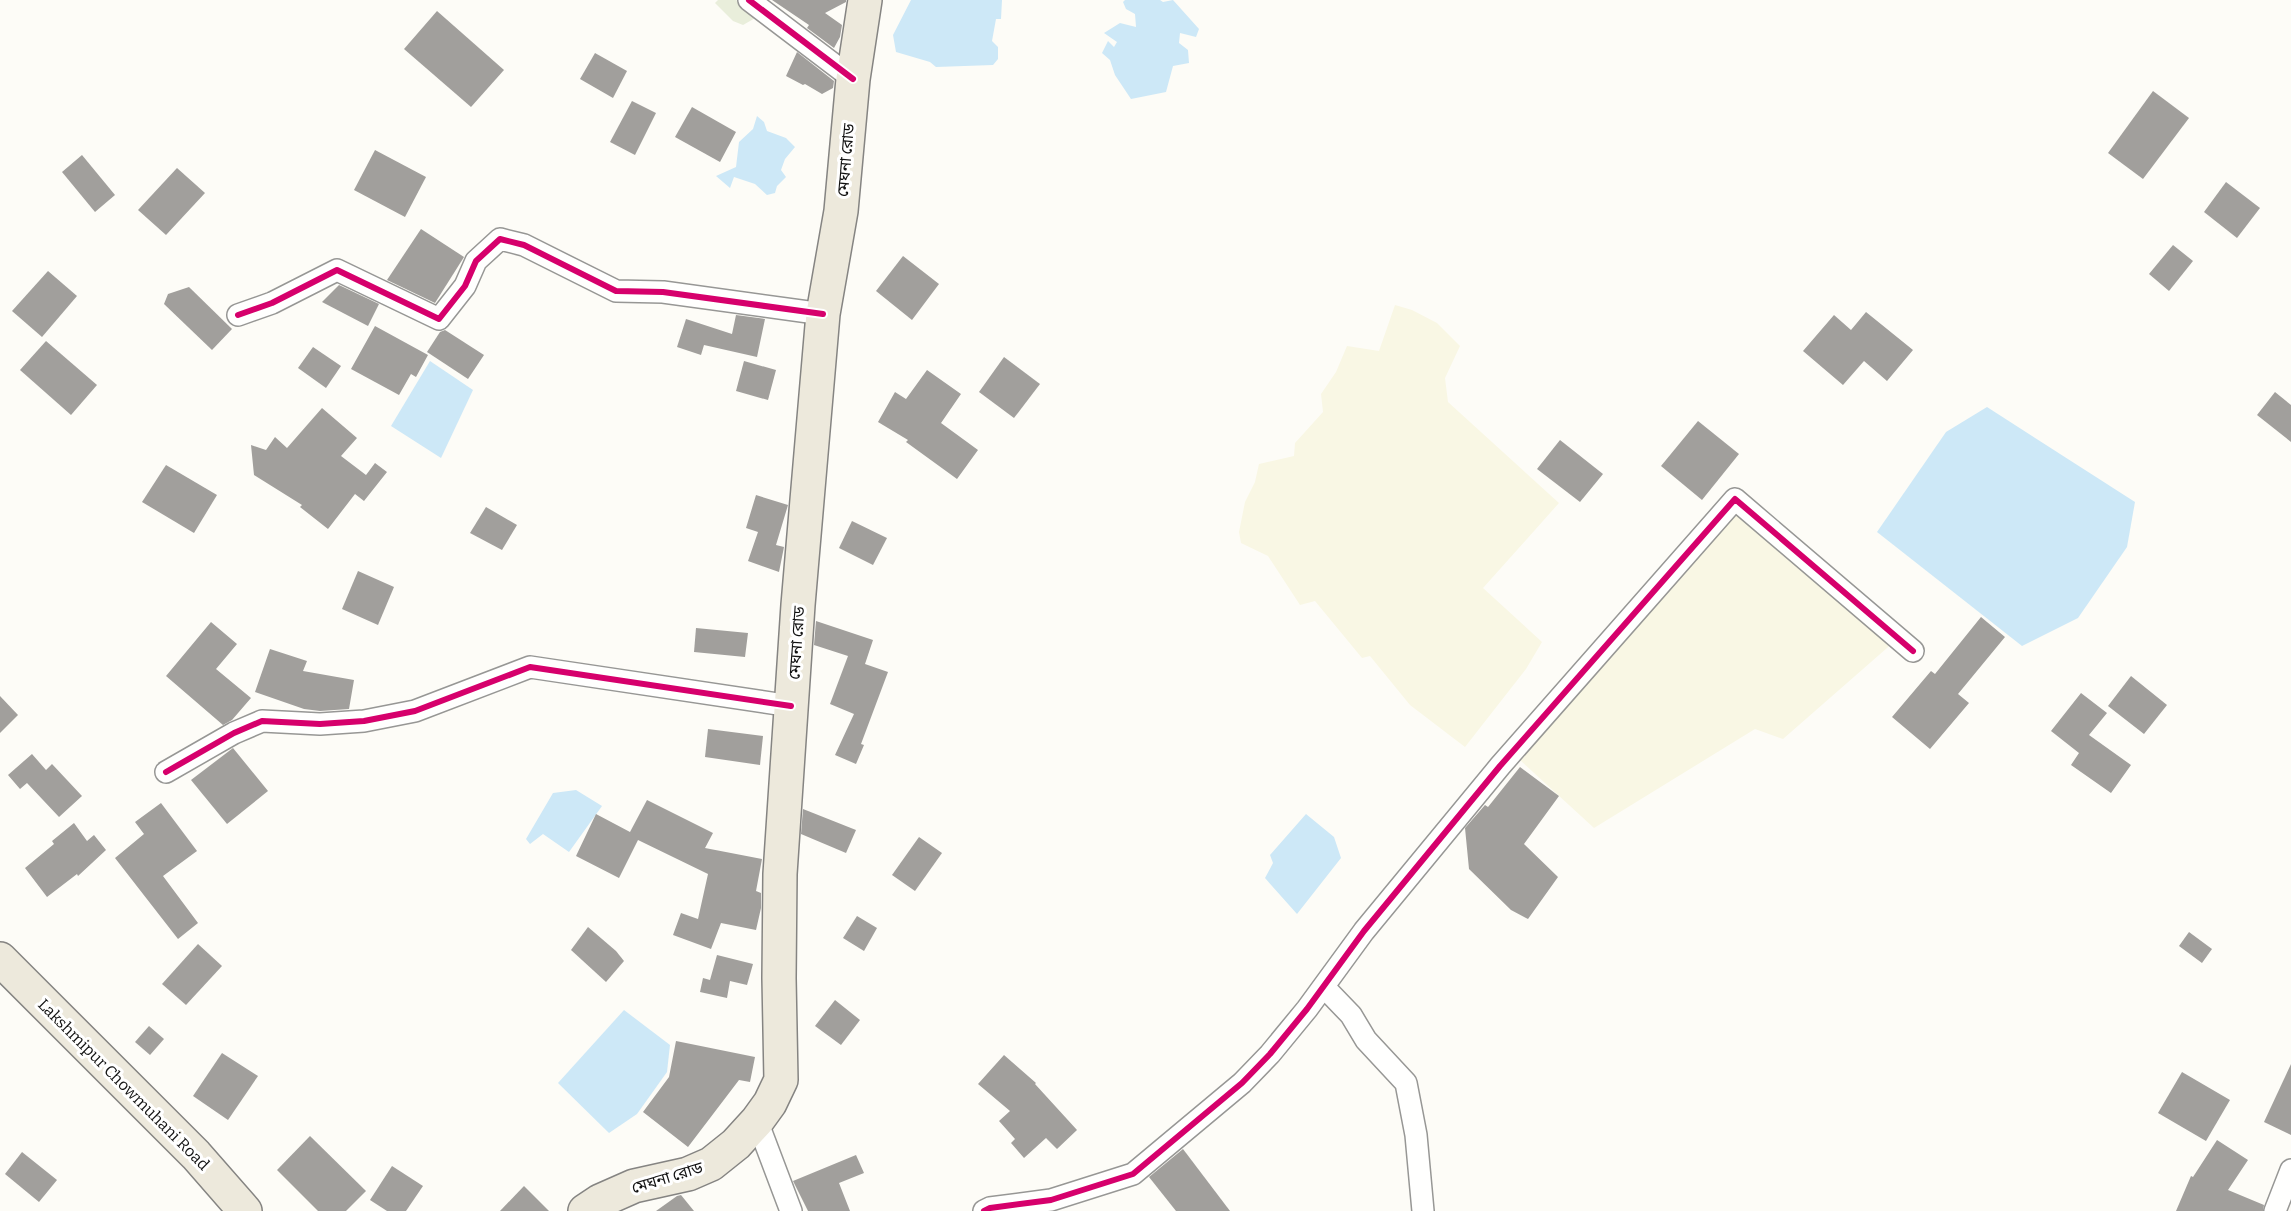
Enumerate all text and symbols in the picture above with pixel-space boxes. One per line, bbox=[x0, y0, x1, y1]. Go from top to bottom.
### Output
street label: মেঘনা রোড bbox=[833, 122, 858, 198]
street label: মেঘনা রোড bbox=[784, 605, 809, 680]
street label: Lakshmipur Chowmuhani Road bbox=[34, 995, 214, 1174]
street label: মেঘনা রোড bbox=[629, 1157, 706, 1197]

